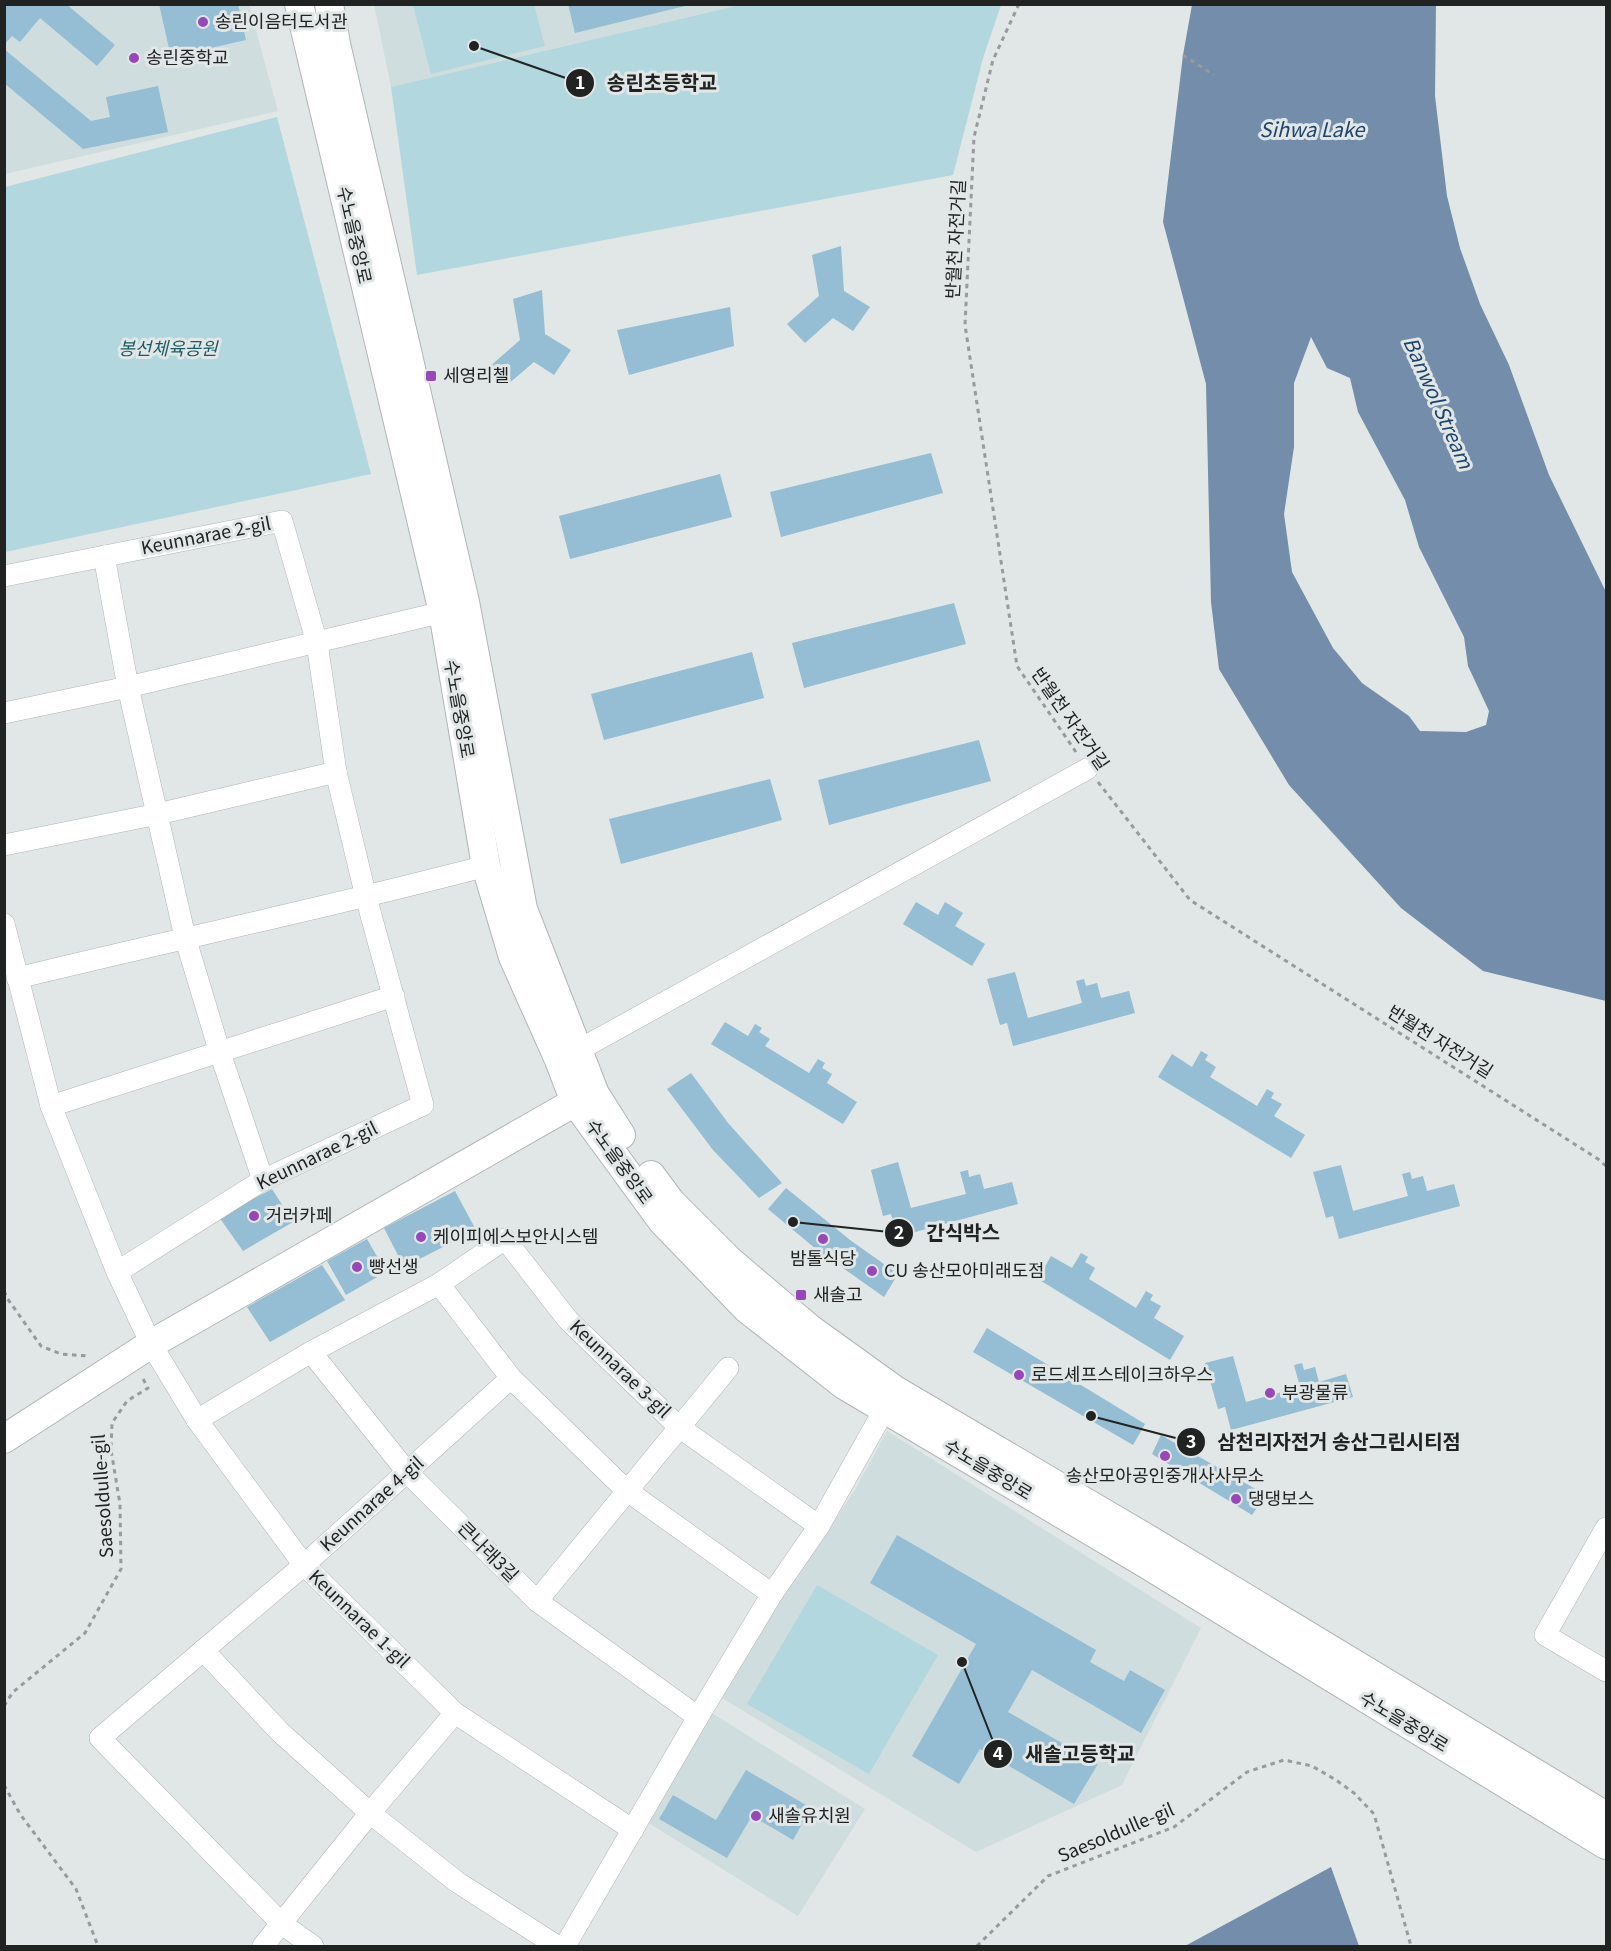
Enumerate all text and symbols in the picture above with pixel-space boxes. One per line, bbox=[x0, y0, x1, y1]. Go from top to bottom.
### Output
place label: 송린이음터도서관 bbox=[215, 7, 348, 33]
marker: 송린이음터도서관 bbox=[196, 15, 210, 29]
place label: 송린중학교 bbox=[146, 43, 229, 69]
marker: 송린중학교 bbox=[127, 51, 141, 65]
callout: 송린초등학교 bbox=[565, 64, 729, 102]
text: 송린초등학교 bbox=[607, 67, 717, 96]
text: 1 bbox=[575, 68, 585, 94]
water label: Sihwa Lake bbox=[1260, 114, 1366, 143]
street label: 반월천 자전거길 bbox=[938, 178, 970, 299]
street label: 수노을중앙로 bbox=[332, 183, 380, 286]
water label: Banwol Stream bbox=[1397, 332, 1482, 474]
park label: 봉선체육공원 bbox=[118, 334, 219, 360]
place label: 세영리첼 bbox=[443, 361, 509, 387]
marker: 세영리첼 bbox=[424, 369, 438, 383]
street label: Keunnarae 2-gil bbox=[139, 509, 273, 559]
street label: 수노을중앙로 bbox=[440, 657, 482, 760]
street label: 반월천 자전거길 bbox=[1027, 661, 1117, 774]
street label: 반월천 자전거길 bbox=[1383, 997, 1499, 1083]
street label: 수노을중앙로 bbox=[581, 1113, 660, 1209]
street label: Keunnarae 2-gil bbox=[251, 1114, 381, 1195]
place label: 거러카페 bbox=[266, 1201, 332, 1227]
marker: 거러카페 bbox=[247, 1209, 261, 1223]
callout: 간식박스 bbox=[884, 1214, 1012, 1252]
text: 간식박스 bbox=[926, 1217, 1000, 1246]
text: 2 bbox=[894, 1218, 904, 1244]
place label: 케이피에스보안시스템 bbox=[433, 1222, 599, 1248]
marker: 케이피에스보안시스템 bbox=[414, 1230, 428, 1244]
marker: 밤톨식당 bbox=[816, 1232, 830, 1246]
place label: 밤톨식당 bbox=[790, 1244, 856, 1270]
place label: 빵선생 bbox=[369, 1252, 419, 1278]
place label: CU 송산모아미래도점 bbox=[884, 1256, 1045, 1282]
marker: 빵선생 bbox=[350, 1260, 364, 1274]
marker: CU 송산모아미래도점 bbox=[865, 1264, 879, 1278]
place label: 새솔고 bbox=[813, 1280, 863, 1306]
marker: 새솔고 bbox=[794, 1288, 808, 1302]
street label: Keunnarae 3-gil bbox=[565, 1313, 678, 1423]
place label: 로드셰프스테이크하우스 bbox=[1031, 1360, 1213, 1386]
marker: 로드셰프스테이크하우스 bbox=[1012, 1368, 1026, 1382]
place label: 부광물류 bbox=[1282, 1378, 1348, 1404]
marker: 부광물류 bbox=[1263, 1386, 1277, 1400]
callout: 삼천리자전거 송산그린시티점 bbox=[1176, 1423, 1473, 1461]
text: 삼천리자전거 송산그린시티점 bbox=[1217, 1426, 1461, 1455]
text: 3 bbox=[1186, 1427, 1196, 1453]
street label: 수노을중앙로 bbox=[940, 1432, 1038, 1505]
street label: Saesoldulle-gil bbox=[84, 1433, 118, 1559]
street label: Keunnarae 4-gil bbox=[313, 1449, 428, 1556]
marker: 송산모아공인중개사사무소 bbox=[1158, 1449, 1172, 1463]
place label: 송산모아공인중개사사무소 bbox=[1066, 1461, 1264, 1487]
place label: 댕댕보스 bbox=[1248, 1484, 1314, 1510]
marker: 댕댕보스 bbox=[1229, 1492, 1243, 1506]
street label: 큰나래3길 bbox=[453, 1514, 526, 1587]
street label: Keunnarae 1-gil bbox=[304, 1563, 417, 1673]
street label: 수노을중앙로 bbox=[1356, 1684, 1454, 1757]
callout: 새솔고등학교 bbox=[983, 1735, 1147, 1773]
text: 새솔고등학교 bbox=[1025, 1738, 1135, 1767]
text: 4 bbox=[993, 1739, 1004, 1765]
street label: Saesoldulle-gil bbox=[1053, 1795, 1177, 1867]
place label: 새솔유치원 bbox=[768, 1801, 851, 1827]
marker: 새솔유치원 bbox=[749, 1809, 763, 1823]

